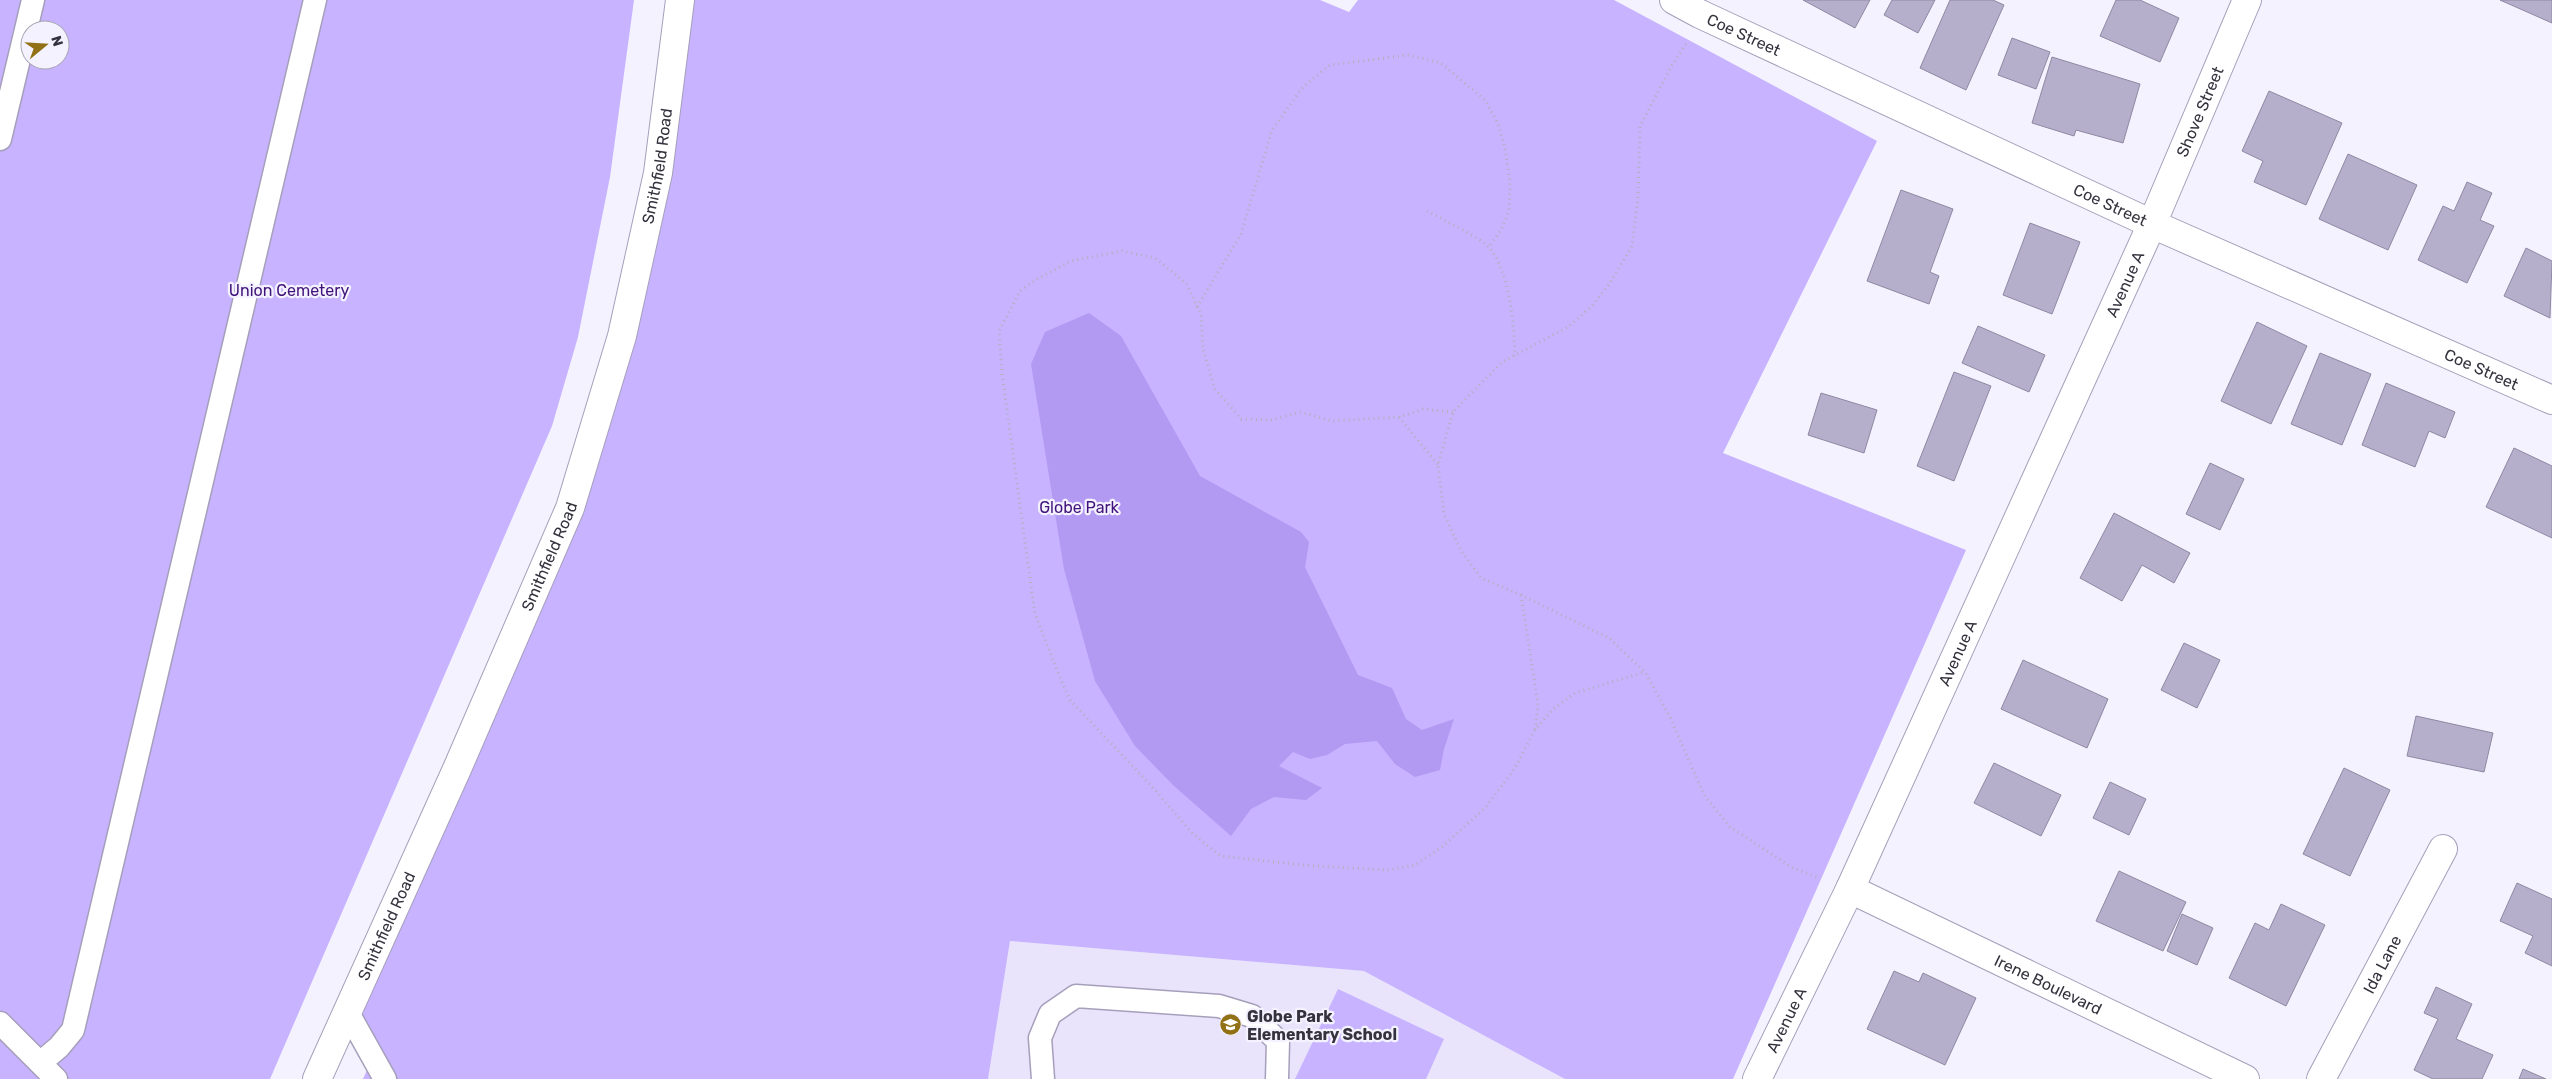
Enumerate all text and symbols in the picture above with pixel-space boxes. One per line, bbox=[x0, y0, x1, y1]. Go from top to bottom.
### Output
street label: Coe Street bbox=[1704, 9, 1784, 60]
north arrow bbox=[20, 20, 70, 70]
text: N bbox=[47, 34, 67, 49]
street label: Shove Street bbox=[2172, 64, 2227, 160]
street label: Smithfield Road bbox=[638, 107, 676, 226]
street label: Coe Street bbox=[2070, 179, 2150, 230]
street label: Avenue A bbox=[2102, 248, 2148, 320]
park label: Union Cemetery bbox=[229, 281, 349, 300]
street label: Coe Street bbox=[2442, 344, 2522, 394]
park label: Globe Park bbox=[1039, 498, 1120, 517]
street label: Smithfield Road bbox=[517, 500, 581, 614]
street label: Avenue A bbox=[1934, 617, 1981, 689]
street label: Smithfield Road bbox=[353, 869, 419, 983]
street label: Ida Lane bbox=[2359, 932, 2405, 997]
street label: Irene Boulevard bbox=[1991, 950, 2105, 1018]
street label: Avenue A bbox=[1762, 984, 1810, 1055]
place label: Globe Park Elementary School bbox=[1247, 1007, 1397, 1044]
school or university icon: Globe Park Elementary School bbox=[1219, 1013, 1243, 1037]

